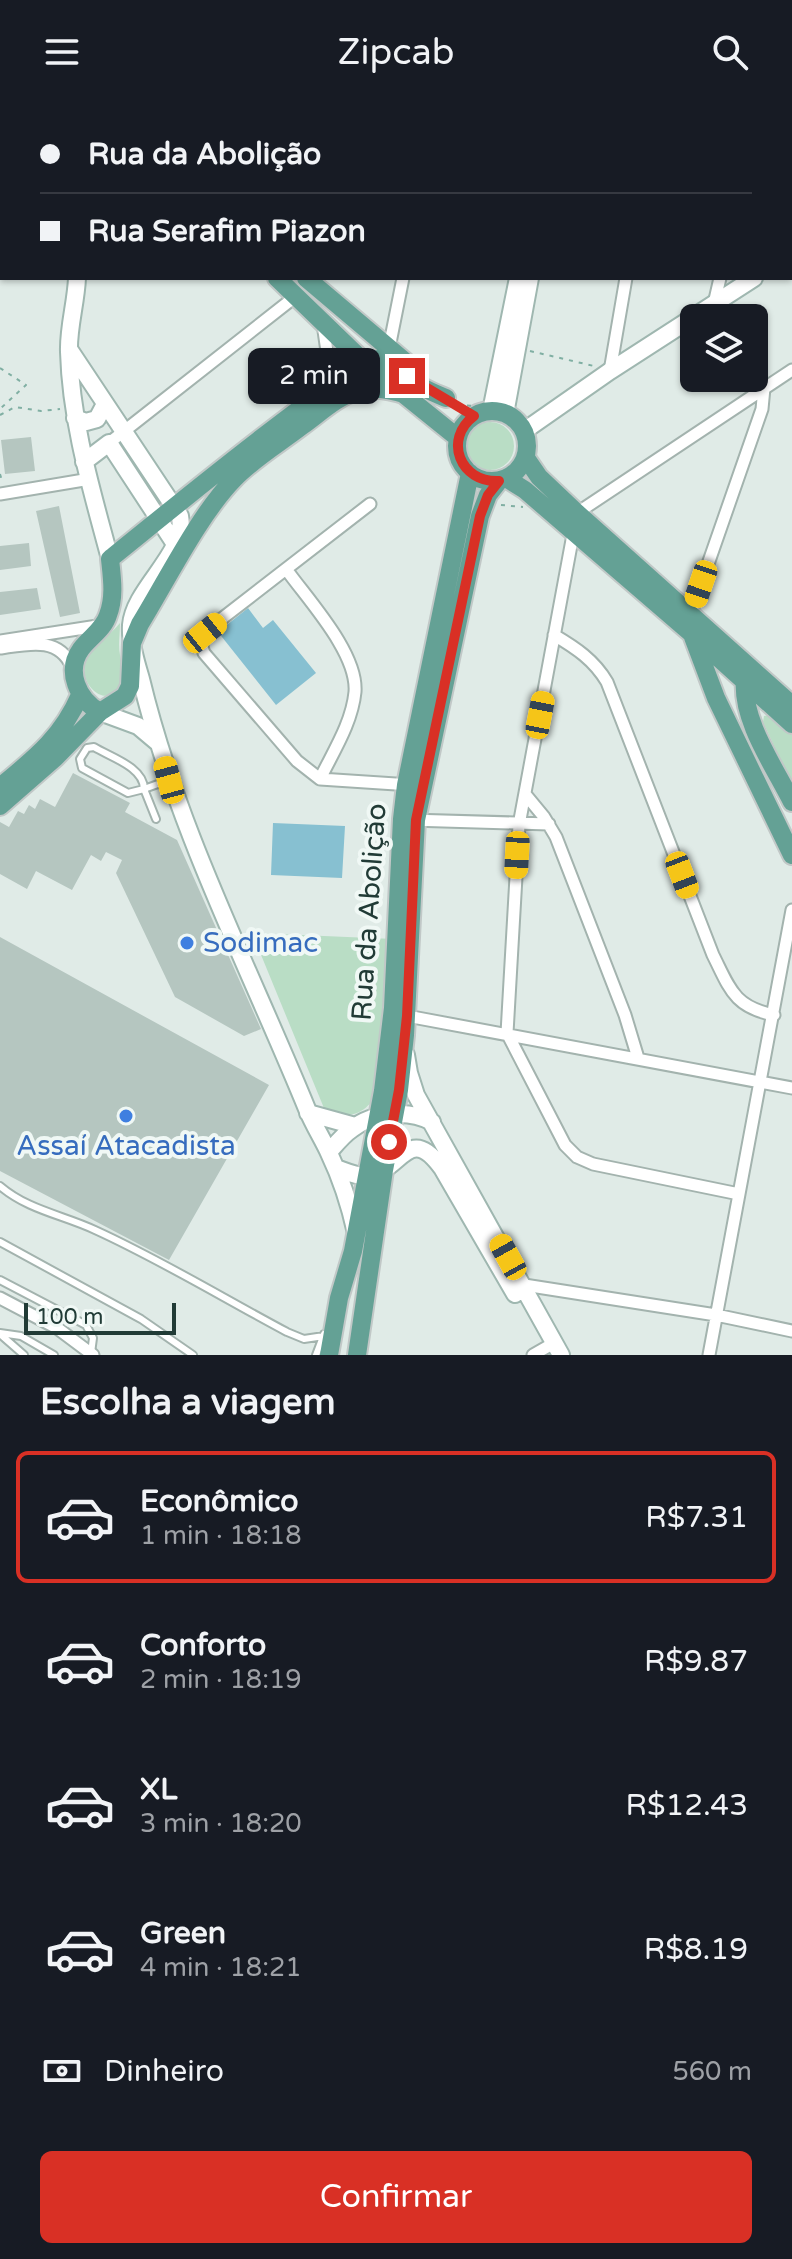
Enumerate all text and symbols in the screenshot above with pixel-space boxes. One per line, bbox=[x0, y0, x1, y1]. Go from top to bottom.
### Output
icon: menu bbox=[40, 30, 84, 74]
icon: search bbox=[708, 30, 752, 74]
text: Zipcab bbox=[338, 31, 454, 74]
text: Rua da Abolição bbox=[88, 136, 321, 173]
text: Rua Serafim Piazon bbox=[88, 213, 366, 250]
map controls bbox=[680, 304, 768, 392]
button: layers bbox=[680, 304, 768, 392]
callout: 2 min bbox=[247, 348, 379, 404]
route end bbox=[389, 358, 425, 394]
text: 2 min bbox=[279, 360, 349, 391]
car bbox=[682, 557, 720, 611]
car bbox=[179, 609, 231, 657]
car bbox=[524, 689, 556, 741]
car bbox=[151, 754, 187, 806]
street label: Rua da Abolição bbox=[344, 802, 394, 1022]
car bbox=[504, 830, 530, 880]
car bbox=[662, 848, 702, 902]
place label: Sodimac bbox=[203, 926, 318, 960]
marker: Sodimac bbox=[178, 934, 196, 952]
marker: Assaí Atacadista bbox=[117, 1107, 135, 1125]
route start bbox=[371, 1124, 407, 1160]
place label: Assaí Atacadista bbox=[16, 1129, 236, 1163]
car bbox=[486, 1230, 530, 1284]
scale bar bbox=[24, 1299, 176, 1335]
text: 100 m bbox=[36, 1304, 103, 1330]
text: Escolha a viagem bbox=[40, 1381, 335, 1424]
icon: car bbox=[44, 1481, 116, 1553]
text: Econômico bbox=[140, 1483, 298, 1520]
text: R$7.31 bbox=[645, 1499, 748, 1536]
text: 1 min · 18:18 bbox=[140, 1520, 302, 1551]
icon: car bbox=[44, 1625, 116, 1697]
text: Conforto bbox=[140, 1627, 266, 1664]
text: R$9.87 bbox=[644, 1643, 748, 1680]
text: 2 min · 18:19 bbox=[140, 1664, 302, 1695]
icon: car bbox=[44, 1769, 116, 1841]
text: XL bbox=[140, 1771, 177, 1808]
text: R$12.43 bbox=[626, 1787, 748, 1824]
text: 3 min · 18:20 bbox=[140, 1808, 302, 1839]
icon: car bbox=[44, 1913, 116, 1985]
text: Green bbox=[140, 1915, 226, 1952]
text: R$8.19 bbox=[644, 1931, 748, 1968]
text: 4 min · 18:21 bbox=[140, 1952, 302, 1983]
icon: cash bbox=[40, 2049, 84, 2093]
text: Dinheiro bbox=[104, 2053, 224, 2090]
text: 560 m bbox=[672, 2056, 752, 2087]
button: Confirmar bbox=[40, 2151, 752, 2243]

